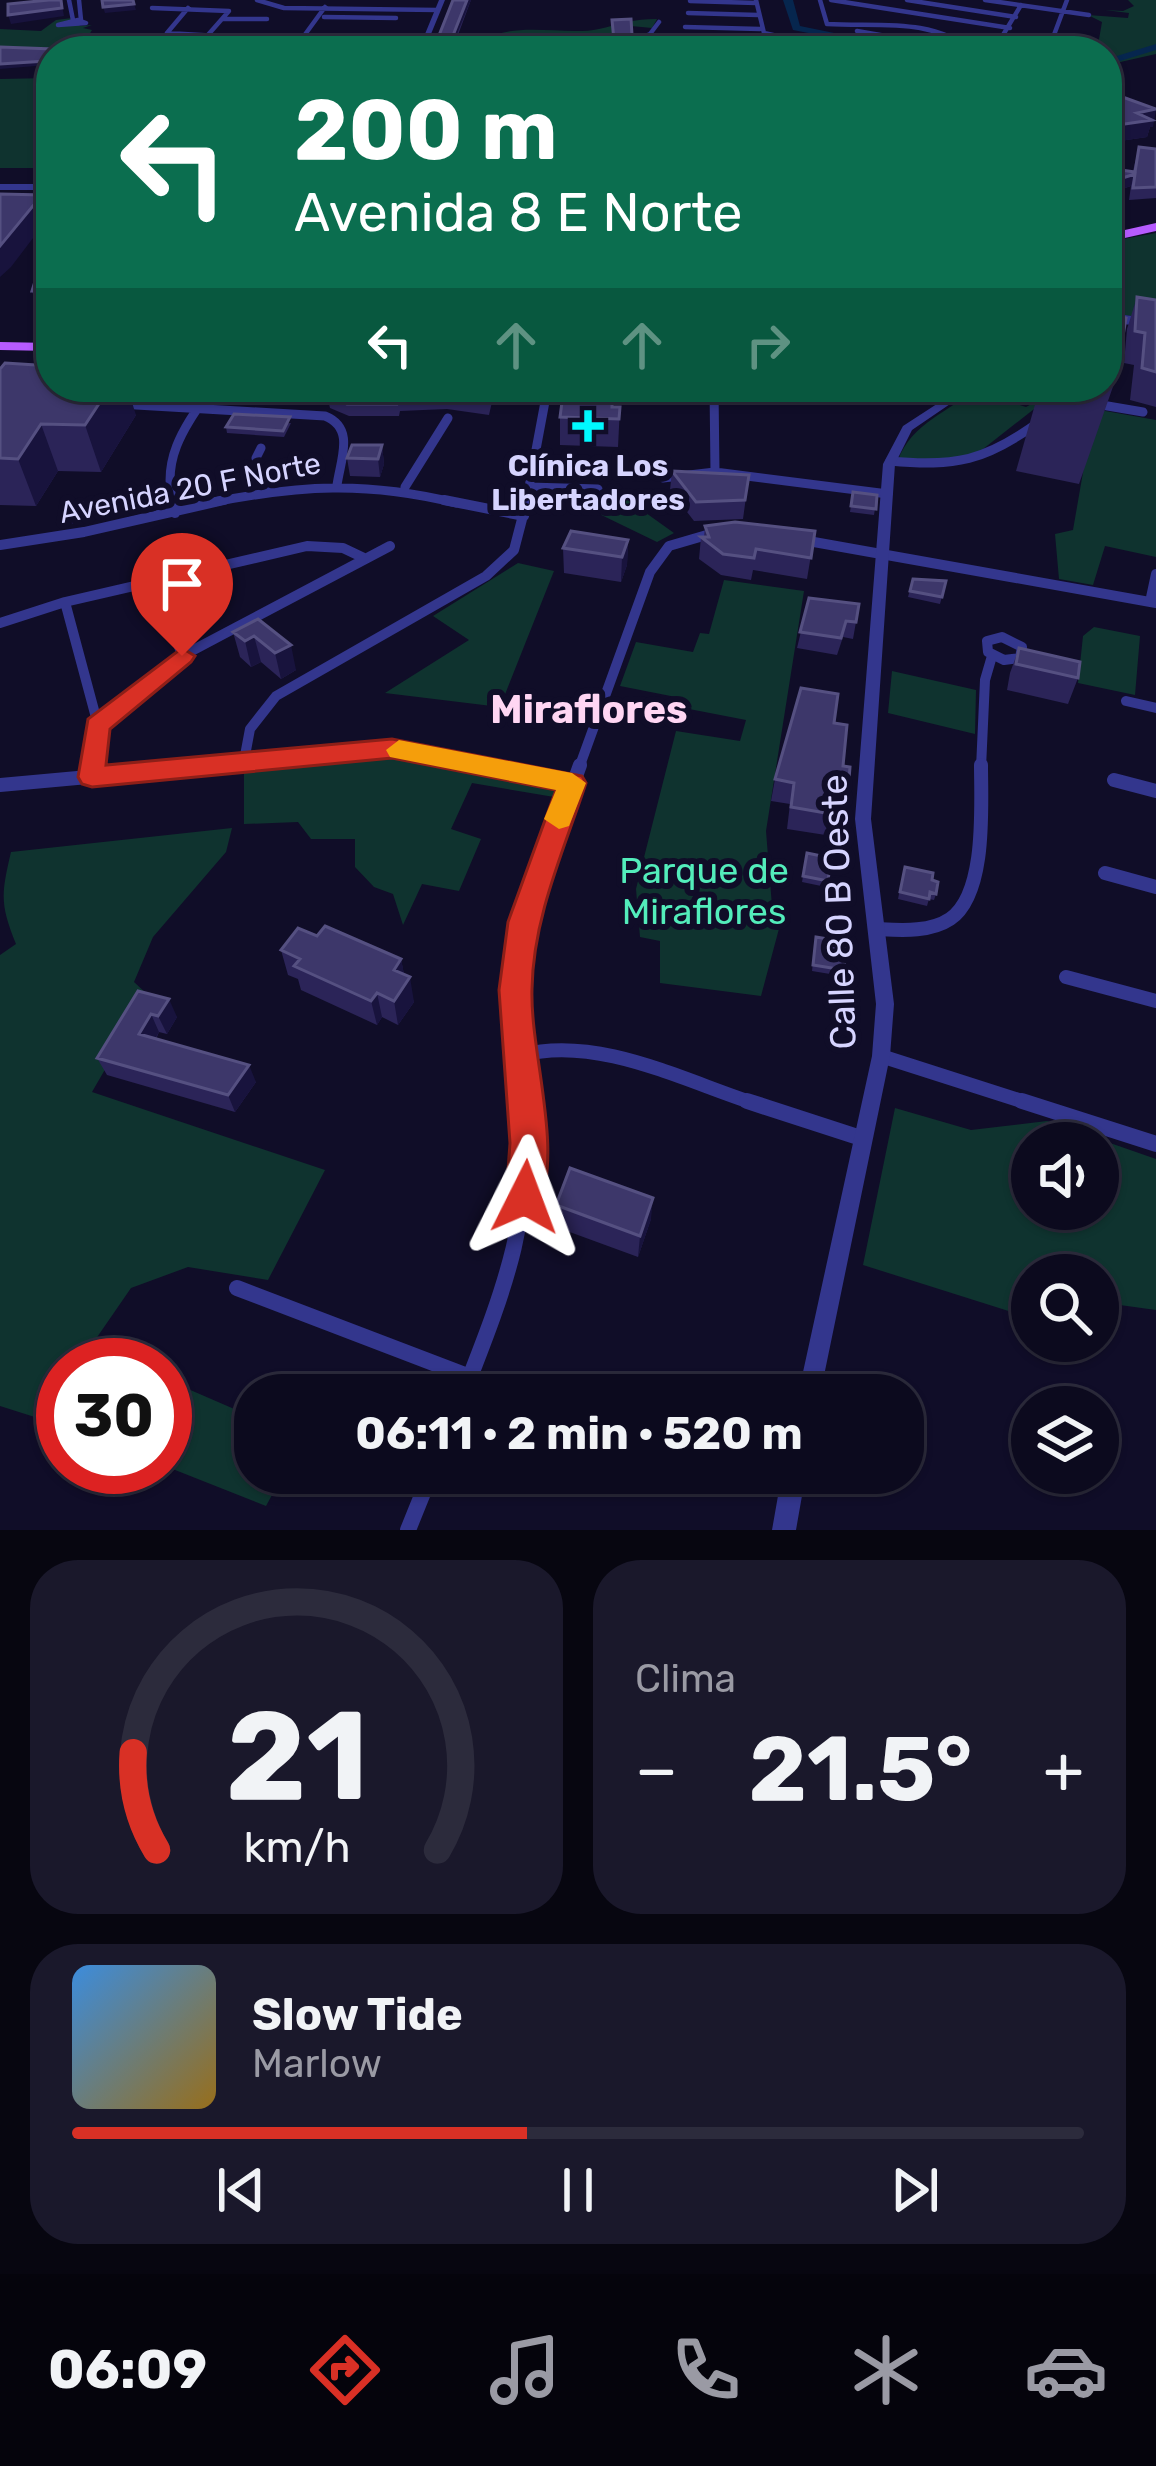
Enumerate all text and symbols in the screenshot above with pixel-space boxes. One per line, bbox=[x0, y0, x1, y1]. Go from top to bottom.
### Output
text: 200 m bbox=[294, 80, 558, 180]
icon: left bbox=[96, 84, 252, 240]
text: Avenida 8 E Norte bbox=[294, 181, 743, 245]
icon: left bbox=[357, 312, 423, 378]
icon: ahead bbox=[483, 312, 549, 378]
icon: ahead bbox=[609, 312, 675, 378]
icon: right bbox=[735, 312, 801, 378]
marker: Clínica Los Libertadores bbox=[572, 410, 604, 442]
street label: Avenida 20 F Norte bbox=[56, 445, 324, 531]
place label: Clínica Los Libertadores bbox=[491, 448, 685, 518]
pin bbox=[131, 533, 233, 656]
icon: arrive bbox=[149, 551, 215, 617]
district label: Miraflores bbox=[490, 687, 688, 733]
street label: Calle 80 B Oeste bbox=[812, 774, 865, 1050]
park label: Parque de Miraflores bbox=[619, 849, 789, 933]
map controls bbox=[1011, 1122, 1119, 1494]
button: sound bbox=[1011, 1122, 1119, 1230]
position arrow bbox=[462, 1134, 588, 1260]
button: search bbox=[1011, 1254, 1119, 1362]
speed limit sign: 30 bbox=[36, 1338, 192, 1494]
button: layers bbox=[1011, 1386, 1119, 1494]
text: 06:11 · 2 min · 520 m bbox=[355, 1407, 803, 1460]
text: Clima bbox=[635, 1656, 736, 1702]
text: 21 bbox=[225, 1682, 368, 1830]
text: 21.5° bbox=[748, 1716, 972, 1823]
text: − bbox=[635, 1730, 678, 1809]
text: + bbox=[1043, 1730, 1084, 1809]
text: km/h bbox=[243, 1822, 350, 1873]
text: Slow Tide bbox=[252, 1988, 463, 2041]
text: Marlow bbox=[252, 2041, 382, 2087]
icon: previous bbox=[208, 2157, 274, 2223]
icon: pause bbox=[545, 2157, 611, 2223]
icon: next bbox=[882, 2157, 948, 2223]
icon: directions bbox=[303, 2328, 387, 2412]
icon: music bbox=[483, 2328, 567, 2412]
icon: phone bbox=[664, 2328, 748, 2412]
icon: climate bbox=[844, 2328, 928, 2412]
icon: car bbox=[1024, 2328, 1108, 2412]
text: 06:09 bbox=[48, 2338, 207, 2402]

